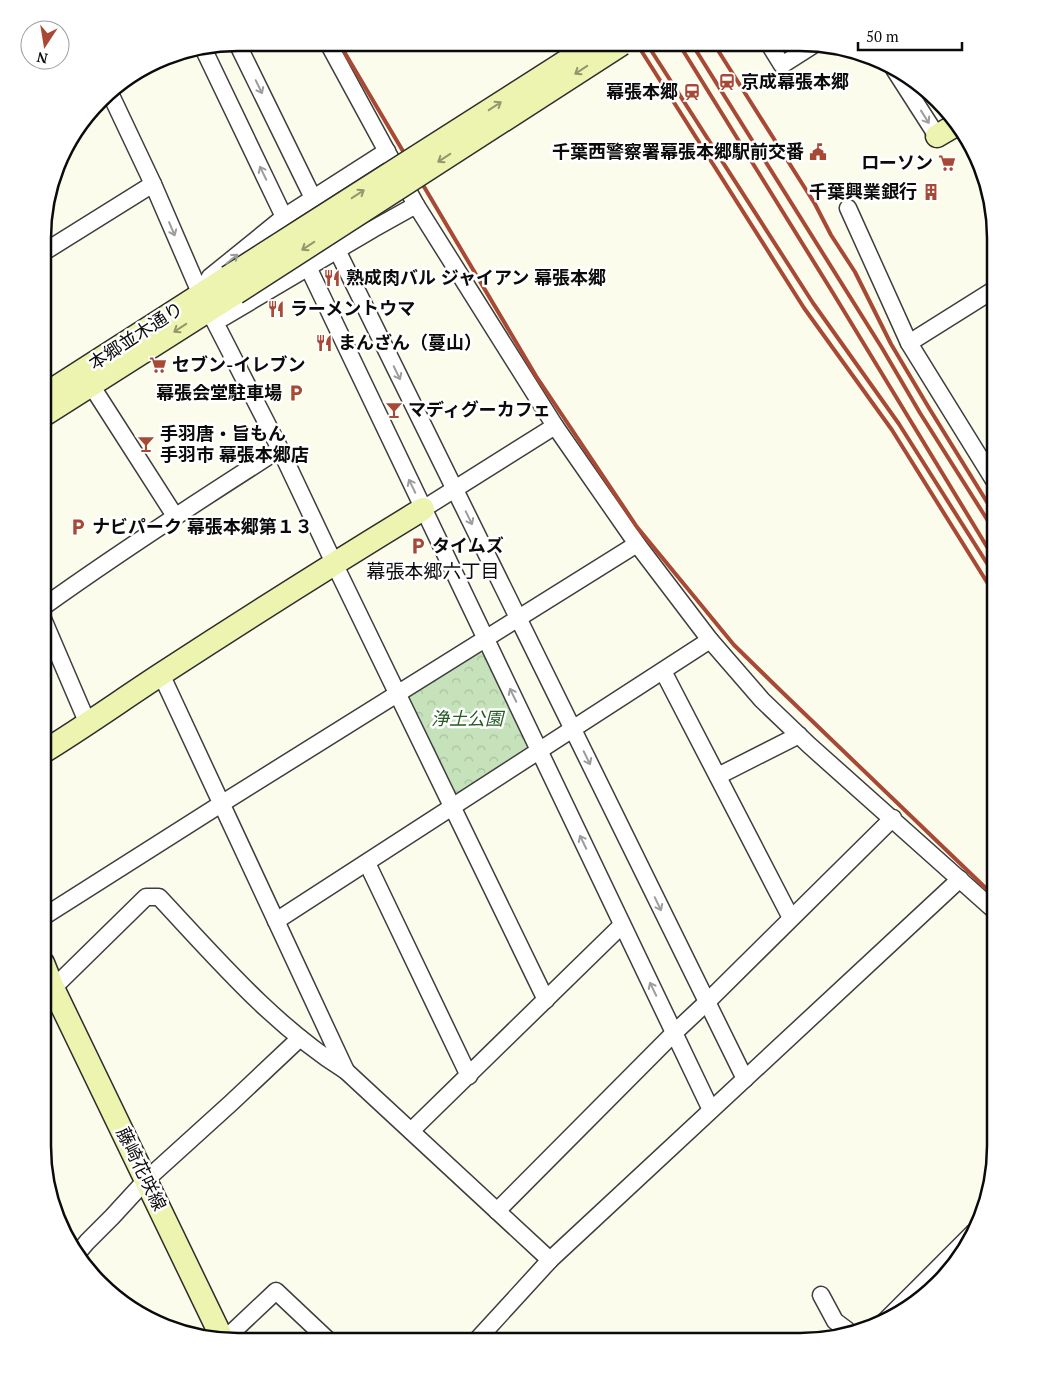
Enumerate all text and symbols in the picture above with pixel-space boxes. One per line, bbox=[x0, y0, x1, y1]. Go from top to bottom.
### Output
north arrow bbox=[20, 20, 70, 70]
scale bar bbox=[858, 20, 962, 52]
text: 50 m bbox=[866, 26, 899, 46]
text: N bbox=[35, 48, 49, 69]
one-way arrow bbox=[574, 65, 588, 75]
place label: 京成幕張本郷 bbox=[741, 69, 849, 93]
station icon: 京成幕張本郷 bbox=[717, 72, 737, 92]
one-way arrow bbox=[254, 79, 264, 94]
place label: 幕張本郷 bbox=[606, 79, 678, 103]
station icon: 幕張本郷 bbox=[682, 82, 702, 102]
one-way arrow bbox=[487, 101, 501, 111]
one-way arrow bbox=[920, 110, 930, 124]
place label: 千葉西警察署幕張本郷駅前交番 bbox=[552, 139, 804, 163]
public building icon: 千葉西警察署幕張本郷駅前交番 bbox=[808, 142, 828, 162]
place label: ローソン bbox=[861, 150, 933, 174]
supermarket icon: ローソン bbox=[937, 153, 957, 173]
one-way arrow bbox=[438, 154, 452, 164]
one-way arrow bbox=[258, 166, 267, 181]
place label: 千葉興業銀行 bbox=[809, 179, 917, 203]
building icon: 千葉興業銀行 bbox=[921, 182, 941, 202]
one-way arrow bbox=[350, 189, 364, 199]
one-way arrow bbox=[167, 221, 177, 236]
one-way arrow bbox=[301, 242, 315, 252]
one-way arrow bbox=[225, 254, 238, 265]
place label: 熟成肉バル ジャイアン 幕張本郷 bbox=[346, 265, 606, 289]
restaurant icon: 熟成肉バル ジャイアン 幕張本郷 bbox=[322, 268, 342, 288]
street label: 本郷並木通り bbox=[84, 296, 187, 375]
place label: ラーメントウマ bbox=[290, 296, 415, 320]
restaurant icon: ラーメントウマ bbox=[266, 299, 286, 319]
one-way arrow bbox=[173, 324, 187, 334]
place label: まんざん（蔓山） bbox=[338, 330, 482, 354]
restaurant icon: まんざん（蔓山） bbox=[314, 333, 334, 353]
place label: セブン-イレブン bbox=[172, 352, 305, 376]
supermarket icon: セブン-イレブン bbox=[148, 355, 168, 375]
one-way arrow bbox=[393, 365, 402, 380]
place label: 幕張会堂駐車場 bbox=[156, 380, 282, 404]
parking icon: 幕張会堂駐車場 bbox=[286, 383, 306, 403]
place label: マディグーカフェ bbox=[408, 397, 551, 421]
bar icon: マディグーカフェ bbox=[384, 400, 404, 420]
place label: 手羽唐・旨もん 手羽市 幕張本郷店 bbox=[160, 421, 309, 466]
bar icon: 手羽唐・旨もん 手羽市 幕張本郷店 bbox=[136, 434, 156, 454]
one-way arrow bbox=[407, 479, 417, 494]
one-way arrow bbox=[464, 511, 474, 526]
place label: ナビパーク 幕張本郷第１３ bbox=[92, 514, 313, 538]
parking icon: ナビパーク 幕張本郷第１３ bbox=[68, 517, 88, 537]
place label: タイムズ bbox=[432, 533, 504, 557]
parking icon: タイムズ bbox=[408, 536, 428, 556]
district label: 幕張本郷六丁目 bbox=[366, 558, 500, 583]
one-way arrow bbox=[507, 688, 517, 703]
park label: 浄土公園 bbox=[431, 706, 506, 730]
one-way arrow bbox=[582, 751, 592, 766]
one-way arrow bbox=[578, 835, 587, 850]
one-way arrow bbox=[653, 897, 663, 912]
one-way arrow bbox=[648, 982, 657, 997]
street label: 藤崎花咲線 bbox=[111, 1123, 172, 1214]

